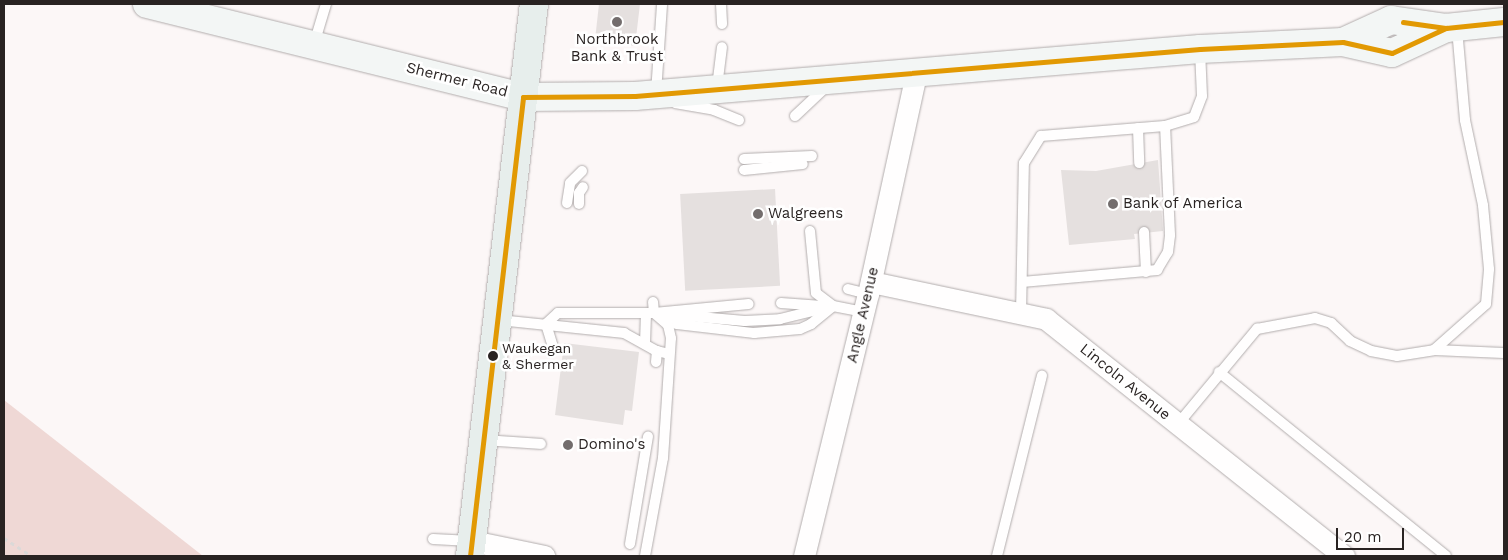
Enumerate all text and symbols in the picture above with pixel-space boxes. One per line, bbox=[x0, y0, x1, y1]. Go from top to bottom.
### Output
marker: Northbrook Bank & Trust bbox=[611, 16, 623, 28]
place label: Northbrook Bank & Trust bbox=[570, 30, 664, 65]
street label: Shermer Road bbox=[404, 59, 510, 101]
place label: Bank of America bbox=[1123, 195, 1244, 213]
marker: Bank of America bbox=[1107, 198, 1119, 210]
place label: Walgreens bbox=[768, 205, 843, 223]
marker: Walgreens bbox=[752, 208, 764, 220]
street label: Angle Avenue bbox=[843, 265, 883, 365]
place label: Waukegan & Shermer bbox=[502, 340, 574, 372]
street label: Lincoln Avenue bbox=[1076, 340, 1174, 424]
marker: Waukegan & Shermer bbox=[488, 351, 498, 361]
place label: Domino's bbox=[578, 436, 645, 454]
marker: Domino's bbox=[562, 439, 574, 451]
scale bar bbox=[1338, 518, 1406, 550]
text: 20 m bbox=[1344, 528, 1382, 546]

